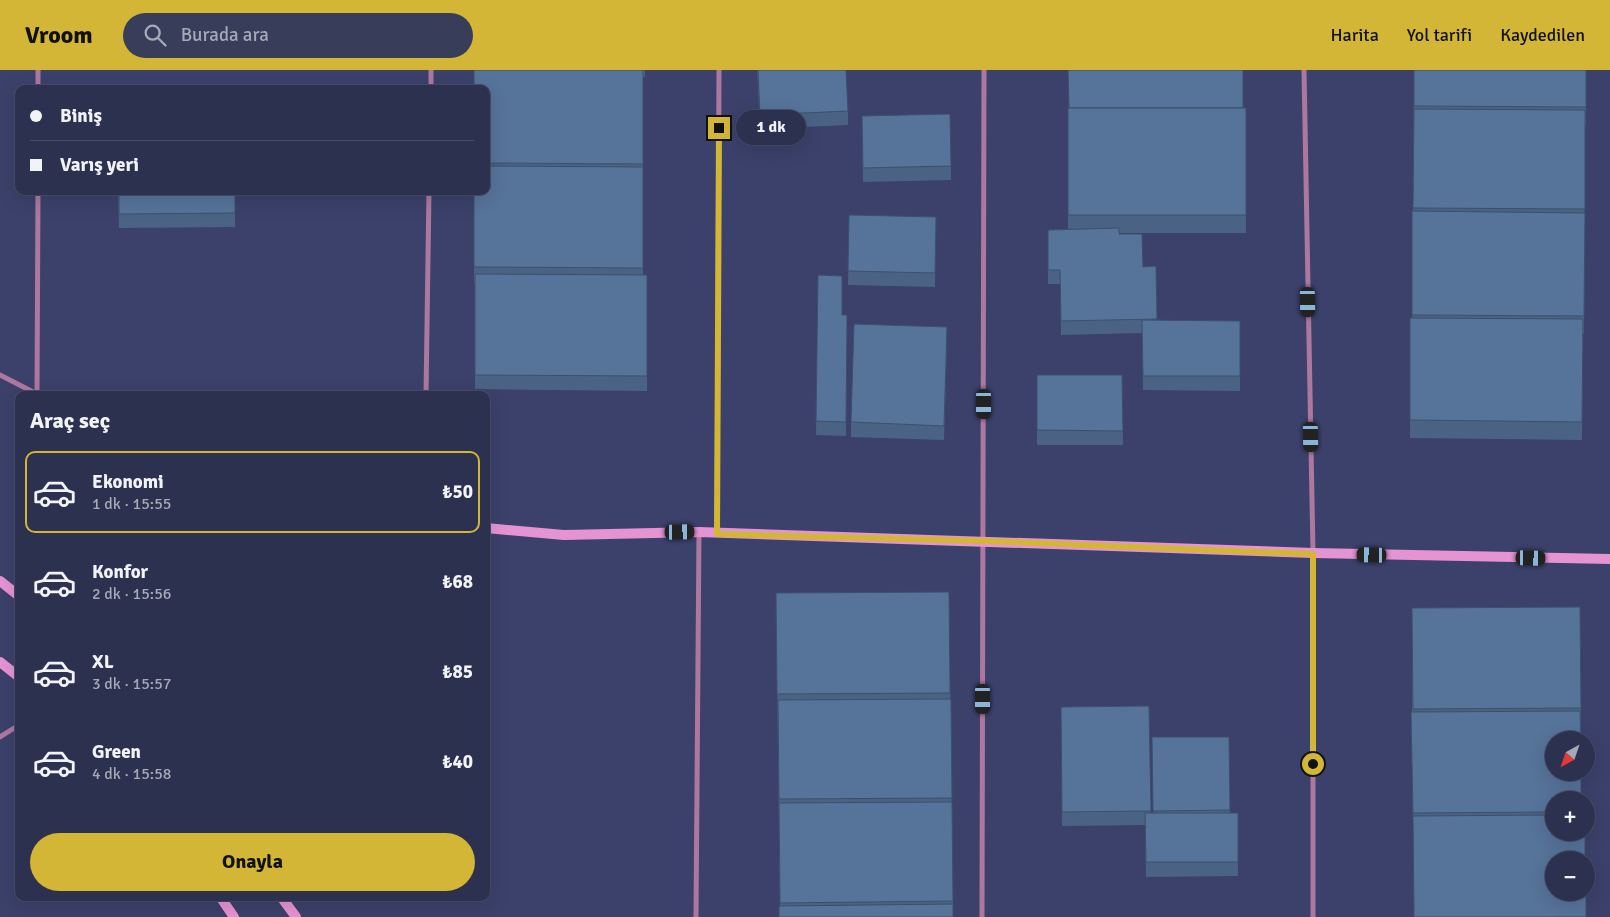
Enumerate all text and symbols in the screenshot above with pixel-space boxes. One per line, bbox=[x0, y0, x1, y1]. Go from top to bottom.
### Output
search box bbox=[123, 13, 473, 58]
text: Vroom bbox=[25, 20, 93, 50]
icon: search bbox=[141, 21, 169, 49]
text: Burada ara bbox=[181, 23, 269, 47]
text: Harita bbox=[1330, 24, 1379, 46]
text: Yol tarifi bbox=[1407, 24, 1472, 46]
text: Kaydedilen bbox=[1500, 24, 1585, 46]
text: Biniş bbox=[60, 104, 102, 128]
callout: 1 dk bbox=[736, 110, 806, 146]
route end bbox=[708, 117, 730, 139]
text: 1 dk bbox=[756, 117, 786, 137]
text: Varış yeri bbox=[60, 153, 139, 177]
car bbox=[1300, 287, 1315, 317]
car bbox=[976, 389, 991, 419]
text: Araç seç bbox=[30, 407, 110, 434]
car bbox=[1303, 422, 1318, 452]
icon: car bbox=[32, 470, 77, 515]
text: Ekonomi bbox=[92, 470, 164, 494]
text: ₺50 bbox=[442, 480, 473, 504]
text: 1 dk · 15:55 bbox=[92, 494, 171, 514]
car bbox=[664, 524, 695, 540]
car bbox=[1356, 547, 1387, 563]
car bbox=[1515, 550, 1546, 566]
icon: car bbox=[32, 560, 77, 605]
text: Konfor bbox=[92, 560, 148, 584]
text: ₺68 bbox=[442, 570, 473, 594]
text: 2 dk · 15:56 bbox=[92, 584, 171, 604]
icon: car bbox=[32, 650, 77, 695]
text: XL bbox=[92, 650, 114, 674]
text: ₺85 bbox=[442, 660, 473, 684]
text: 3 dk · 15:57 bbox=[92, 674, 171, 694]
car bbox=[975, 684, 990, 714]
north arrow bbox=[1545, 731, 1595, 781]
map controls bbox=[1545, 731, 1595, 901]
icon: car bbox=[32, 740, 77, 785]
text: Green bbox=[92, 740, 141, 764]
text: ₺40 bbox=[442, 750, 473, 774]
route start bbox=[1302, 753, 1324, 775]
text: 4 dk · 15:58 bbox=[92, 764, 171, 784]
button: + bbox=[1545, 791, 1595, 841]
button: Onayla bbox=[30, 833, 475, 891]
button: − bbox=[1545, 851, 1595, 901]

